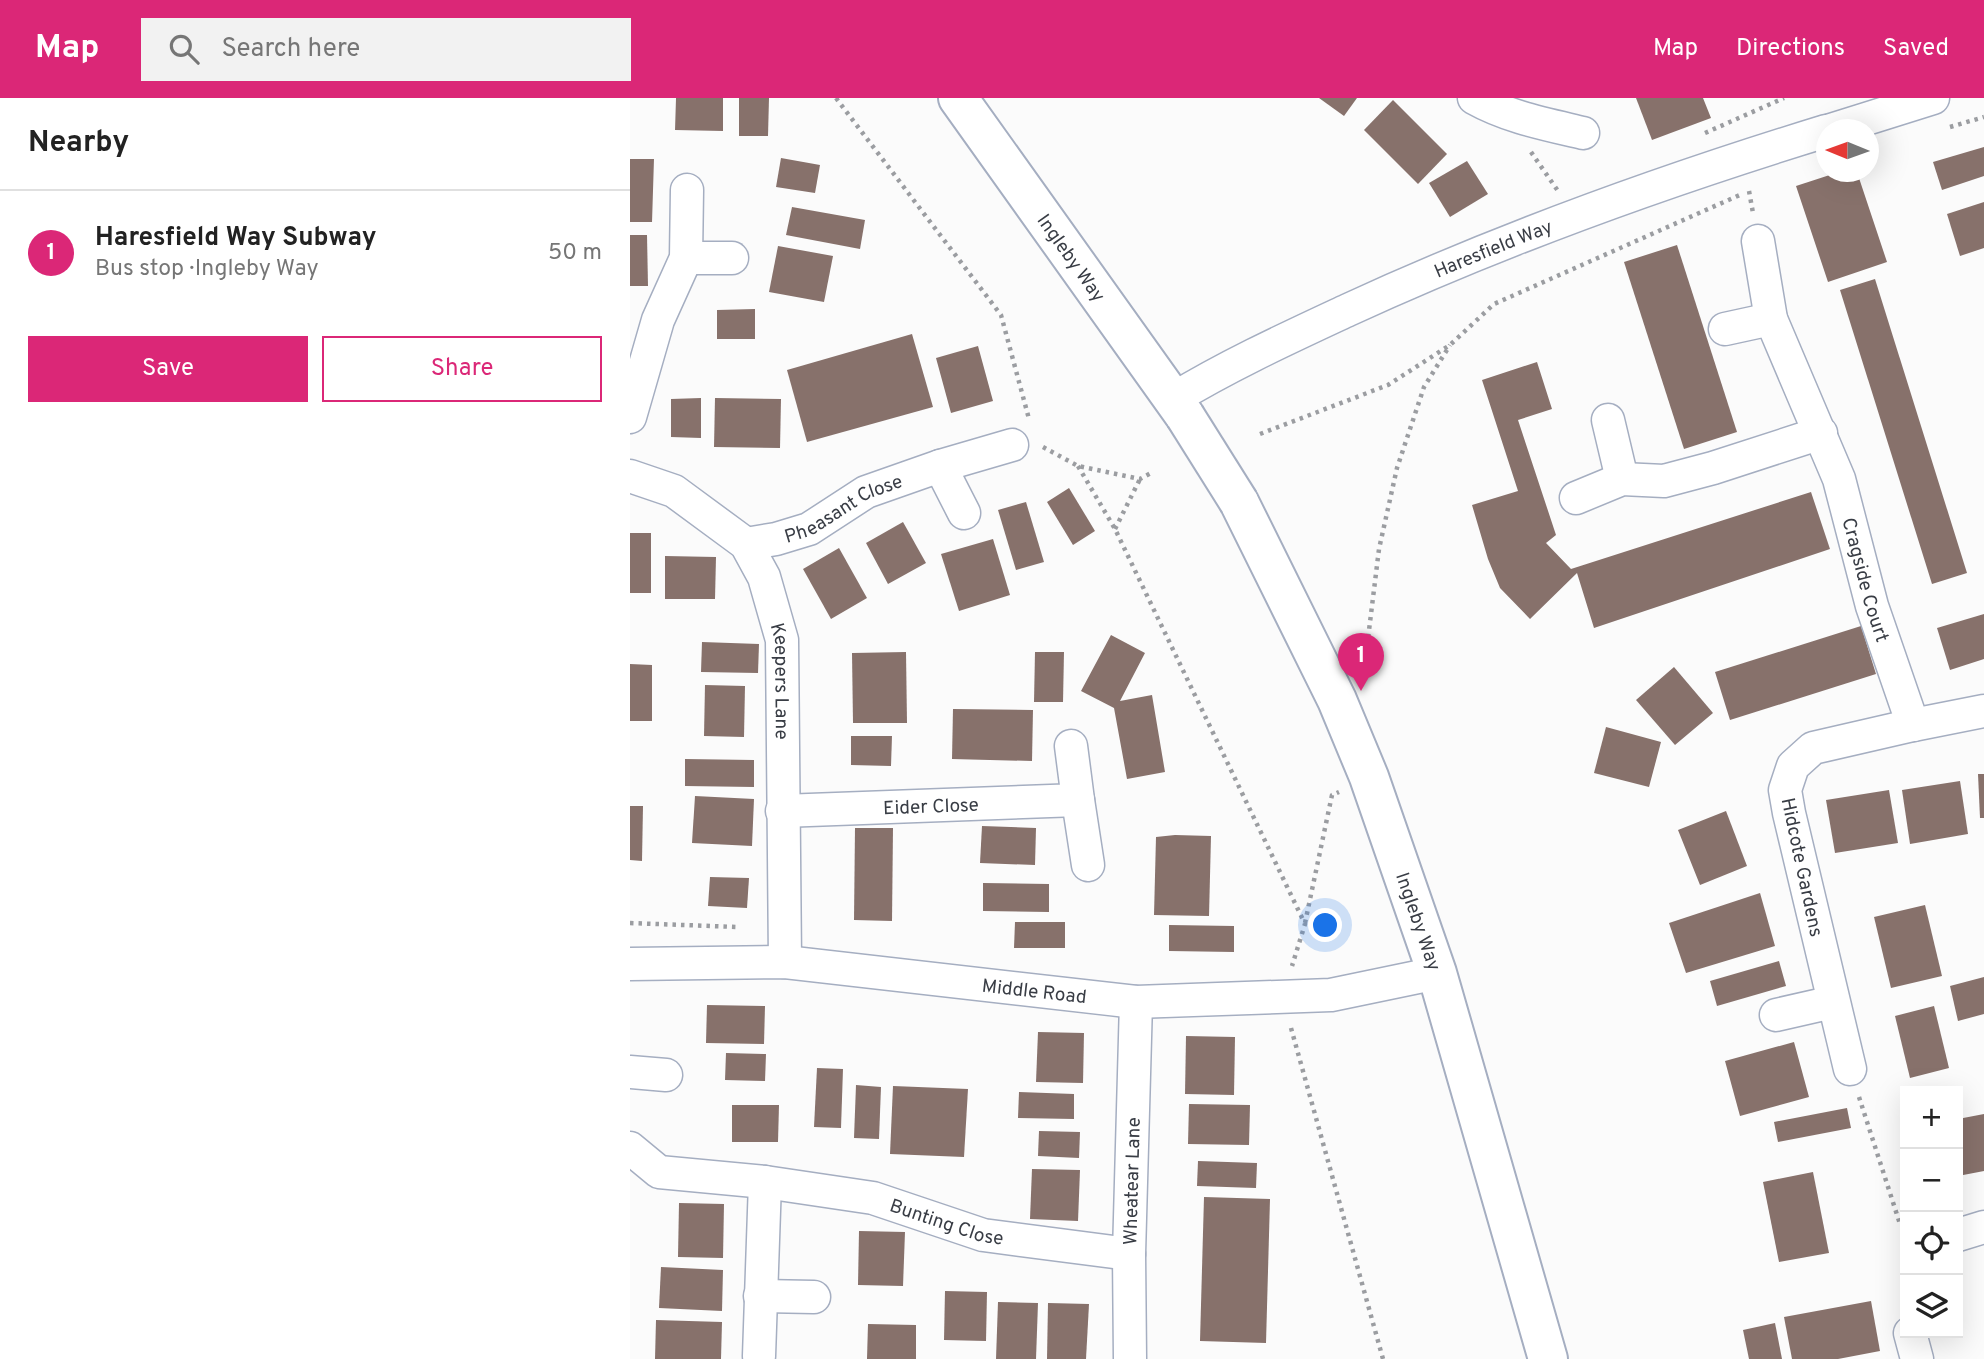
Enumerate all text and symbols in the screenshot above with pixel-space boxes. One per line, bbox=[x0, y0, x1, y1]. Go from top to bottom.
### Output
search box bbox=[141, 18, 631, 81]
text: Map bbox=[35, 28, 99, 70]
icon: search bbox=[165, 30, 203, 68]
text: Search here bbox=[221, 33, 360, 66]
text: Map bbox=[1653, 34, 1698, 64]
text: Directions bbox=[1736, 34, 1845, 64]
text: Saved bbox=[1883, 34, 1949, 64]
north arrow bbox=[1816, 119, 1879, 182]
text: Nearby bbox=[28, 125, 129, 162]
street label: Ingleby Way bbox=[1031, 210, 1110, 307]
street label: Haresfield Way bbox=[1431, 215, 1556, 284]
text: Haresfield Way Subway bbox=[95, 222, 377, 255]
text: 1 bbox=[46, 239, 56, 268]
text: 50 m bbox=[548, 239, 602, 268]
text: Bus stop · Ingleby Way bbox=[95, 255, 319, 284]
button: Save bbox=[28, 336, 308, 402]
button: Share bbox=[322, 336, 602, 402]
street label: Pheasant Close bbox=[782, 470, 906, 550]
street label: Cragside Court bbox=[1836, 515, 1893, 645]
street label: Keepers Lane bbox=[764, 620, 793, 740]
pin: 1 bbox=[1338, 633, 1384, 691]
street label: Eider Close bbox=[883, 794, 979, 821]
street label: Hidcote Gardens bbox=[1775, 796, 1827, 939]
street label: Ingleby Way bbox=[1389, 870, 1445, 974]
your location bbox=[1308, 908, 1342, 942]
street label: Middle Road bbox=[981, 975, 1088, 1010]
map controls bbox=[1900, 1086, 1963, 1338]
button: + bbox=[1900, 1086, 1963, 1149]
street label: Wheatear Lane bbox=[1119, 1117, 1147, 1245]
button: − bbox=[1900, 1149, 1963, 1212]
street label: Bunting Close bbox=[886, 1194, 1005, 1252]
button: locate bbox=[1900, 1212, 1963, 1275]
button: layers bbox=[1900, 1275, 1963, 1338]

